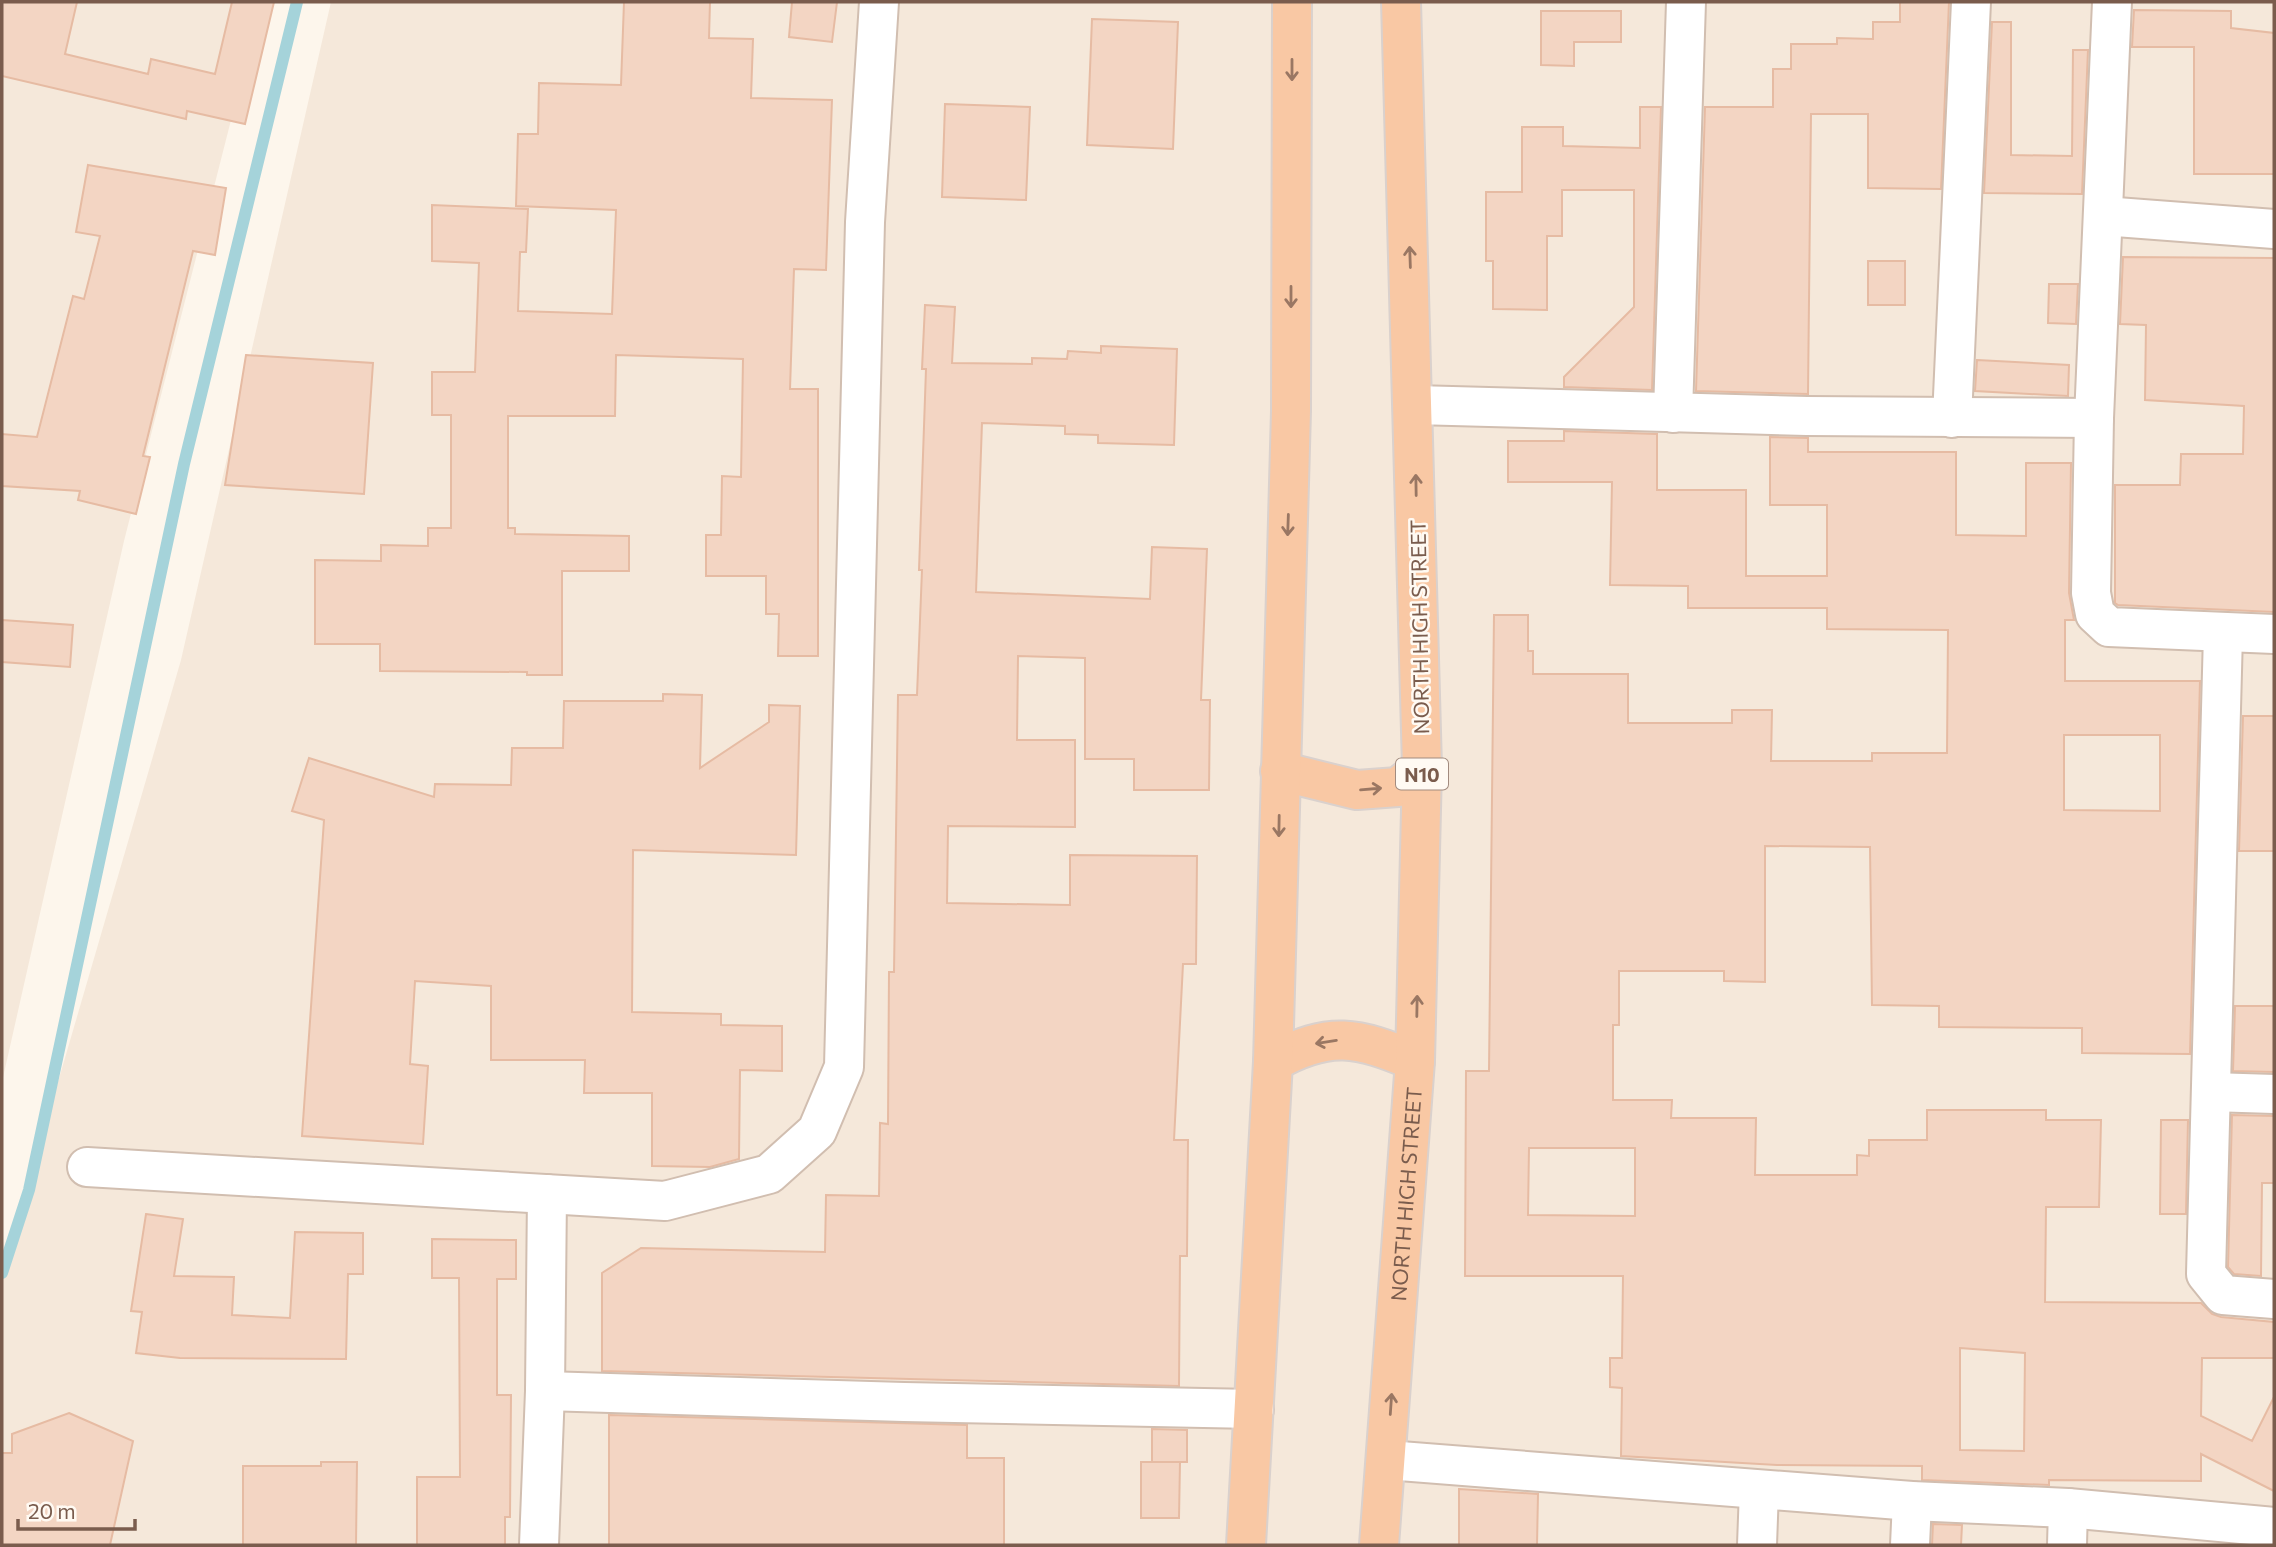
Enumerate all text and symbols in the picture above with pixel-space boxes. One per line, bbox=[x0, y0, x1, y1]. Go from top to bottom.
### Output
one-way arrow bbox=[1285, 58, 1299, 81]
one-way arrow bbox=[1403, 246, 1416, 269]
one-way arrow bbox=[1284, 286, 1298, 309]
one-way arrow bbox=[1409, 473, 1423, 496]
one-way arrow bbox=[1281, 513, 1294, 536]
street label: NORTH HIGH STREET bbox=[1405, 520, 1433, 734]
road number: N10 bbox=[1396, 758, 1448, 790]
one-way arrow bbox=[1359, 782, 1381, 795]
one-way arrow bbox=[1272, 814, 1286, 837]
one-way arrow bbox=[1410, 995, 1423, 1018]
one-way arrow bbox=[1315, 1036, 1338, 1049]
street label: NORTH HIGH STREET bbox=[1385, 1086, 1426, 1302]
one-way arrow bbox=[1385, 1393, 1398, 1416]
scale bar bbox=[18, 1488, 135, 1532]
text: 20 m bbox=[28, 1498, 76, 1523]

